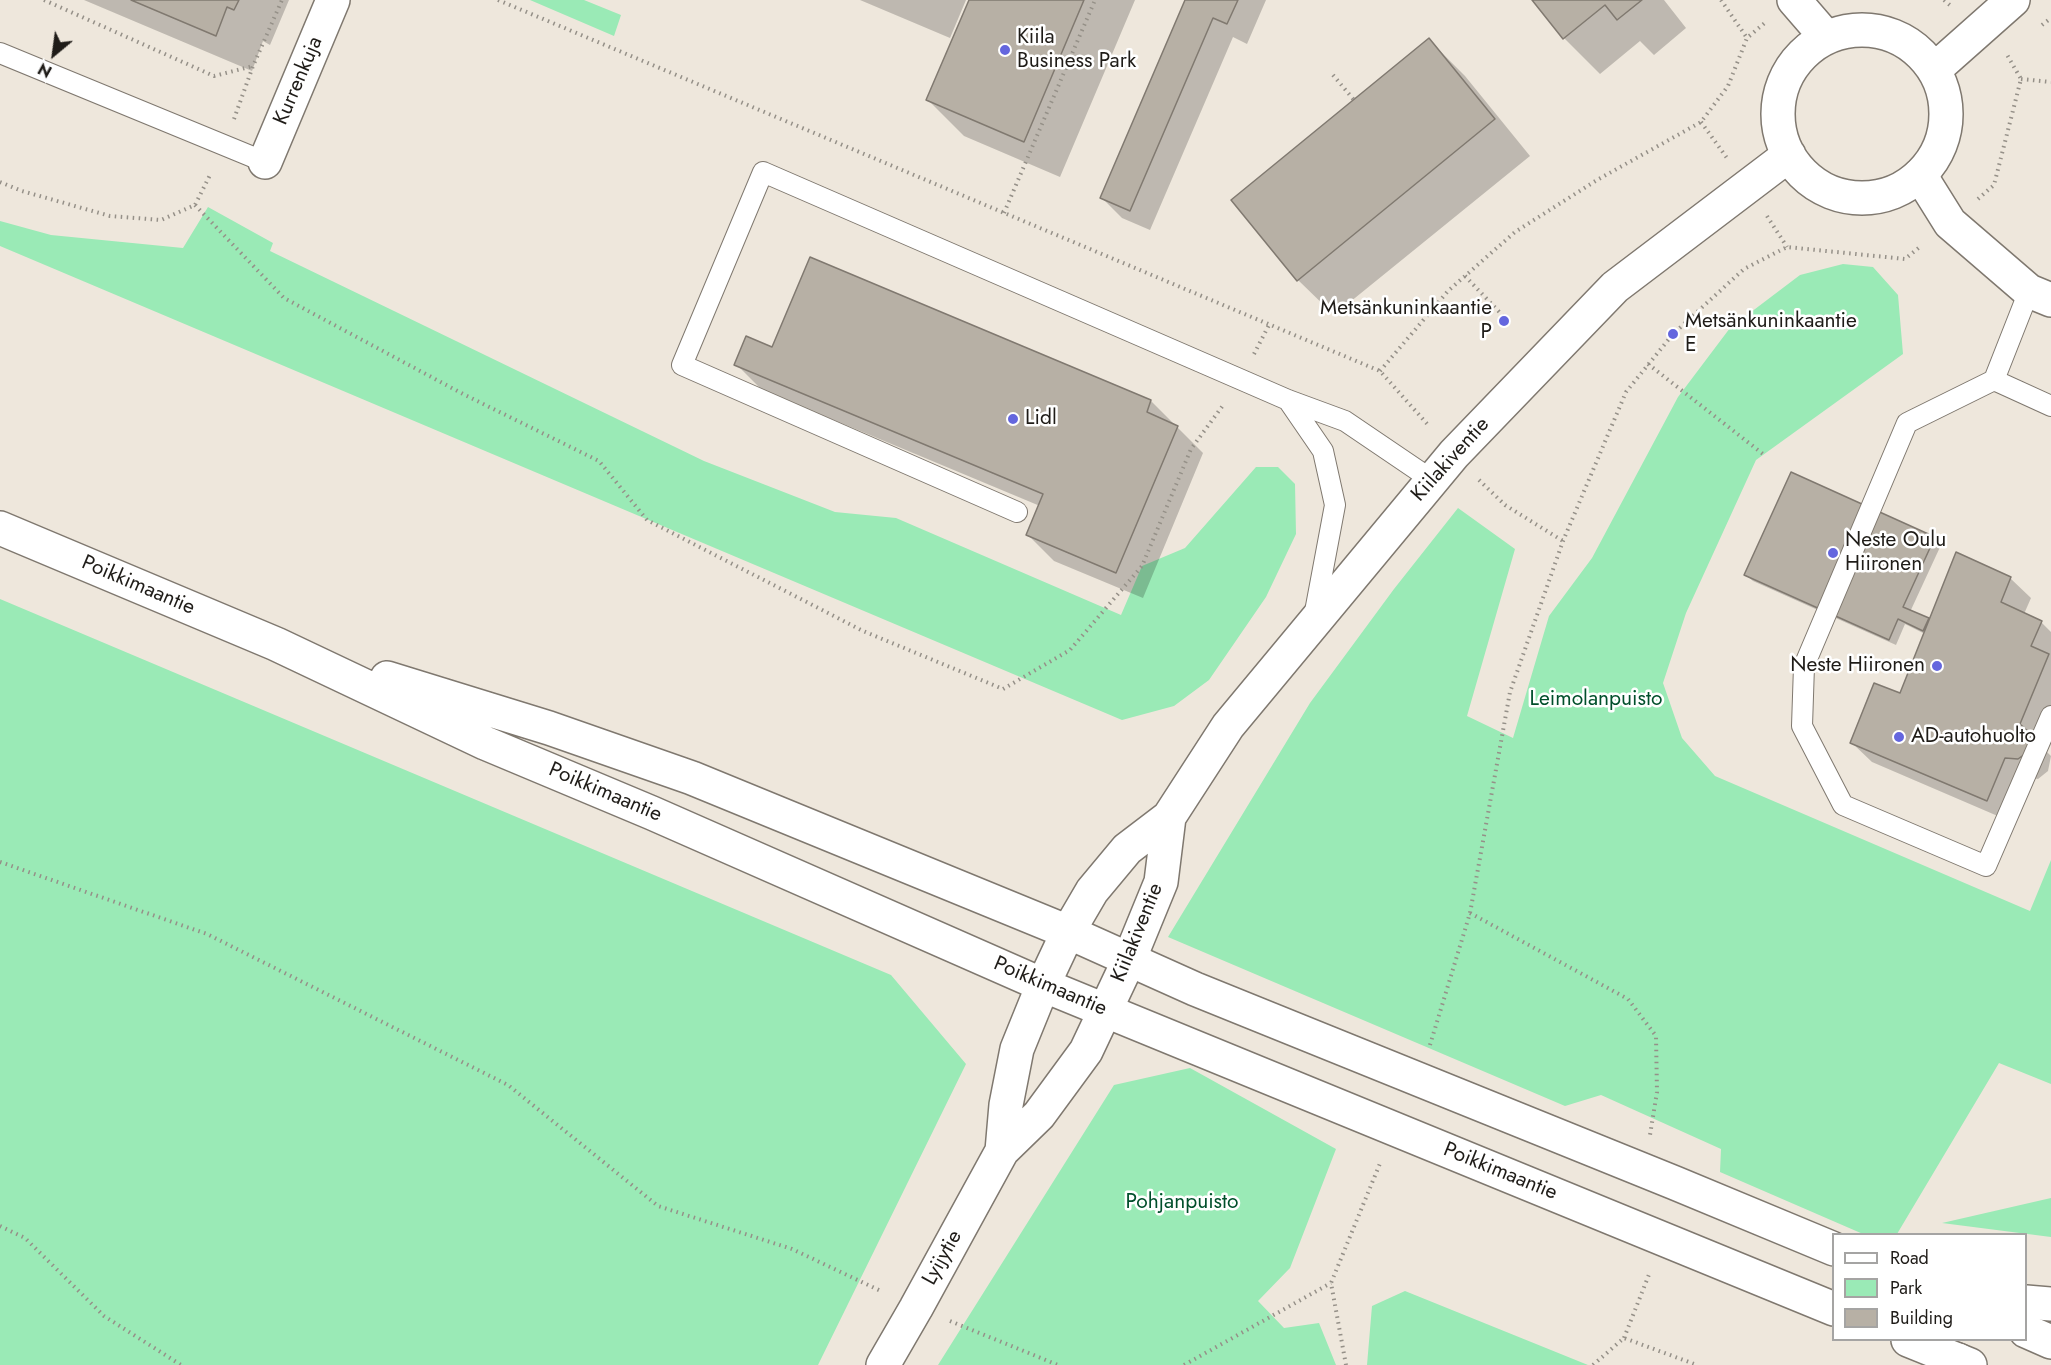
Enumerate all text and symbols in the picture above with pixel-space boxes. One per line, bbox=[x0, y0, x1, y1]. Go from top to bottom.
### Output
north arrow bbox=[24, 24, 84, 84]
place label: Kiila Business Park bbox=[1017, 25, 1136, 75]
street label: Kurrenkuja bbox=[269, 33, 329, 129]
marker: Kiila Business Park bbox=[998, 43, 1012, 57]
text: N bbox=[34, 57, 56, 83]
place label: Metsänkuninkaantie P bbox=[1320, 296, 1492, 346]
place label: Metsänkuninkaantie E bbox=[1685, 309, 1857, 359]
marker: Metsänkuninkaantie P bbox=[1497, 314, 1511, 328]
marker: Metsänkuninkaantie E bbox=[1666, 327, 1680, 341]
place label: Lidl bbox=[1025, 406, 1057, 432]
marker: Lidl bbox=[1006, 412, 1020, 426]
street label: Kiilakiventie bbox=[1407, 413, 1495, 507]
place label: Neste Oulu Hiironen bbox=[1845, 528, 1946, 578]
marker: Neste Oulu Hiironen bbox=[1826, 546, 1840, 560]
street label: Poikkimaantie bbox=[78, 551, 198, 621]
place label: Neste Hiironen bbox=[1790, 653, 1925, 679]
marker: Neste Hiironen bbox=[1930, 659, 1944, 673]
park label: Leimolanpuisto bbox=[1530, 687, 1662, 713]
place label: AD-autohuolto bbox=[1911, 724, 2036, 750]
marker: AD-autohuolto bbox=[1892, 730, 1906, 744]
street label: Poikkimaantie bbox=[545, 758, 665, 828]
street label: Kiilakiventie bbox=[1107, 880, 1169, 986]
street label: Poikkimaantie bbox=[990, 952, 1110, 1022]
street label: Poikkimaantie bbox=[1439, 1138, 1561, 1206]
park label: Pohjanpuisto bbox=[1125, 1190, 1239, 1216]
street label: Lyijytie bbox=[918, 1226, 968, 1290]
legend bbox=[1832, 1233, 2027, 1341]
text: Road bbox=[1890, 1245, 1929, 1271]
text: Park bbox=[1890, 1275, 1922, 1301]
text: Building bbox=[1890, 1305, 1953, 1331]

